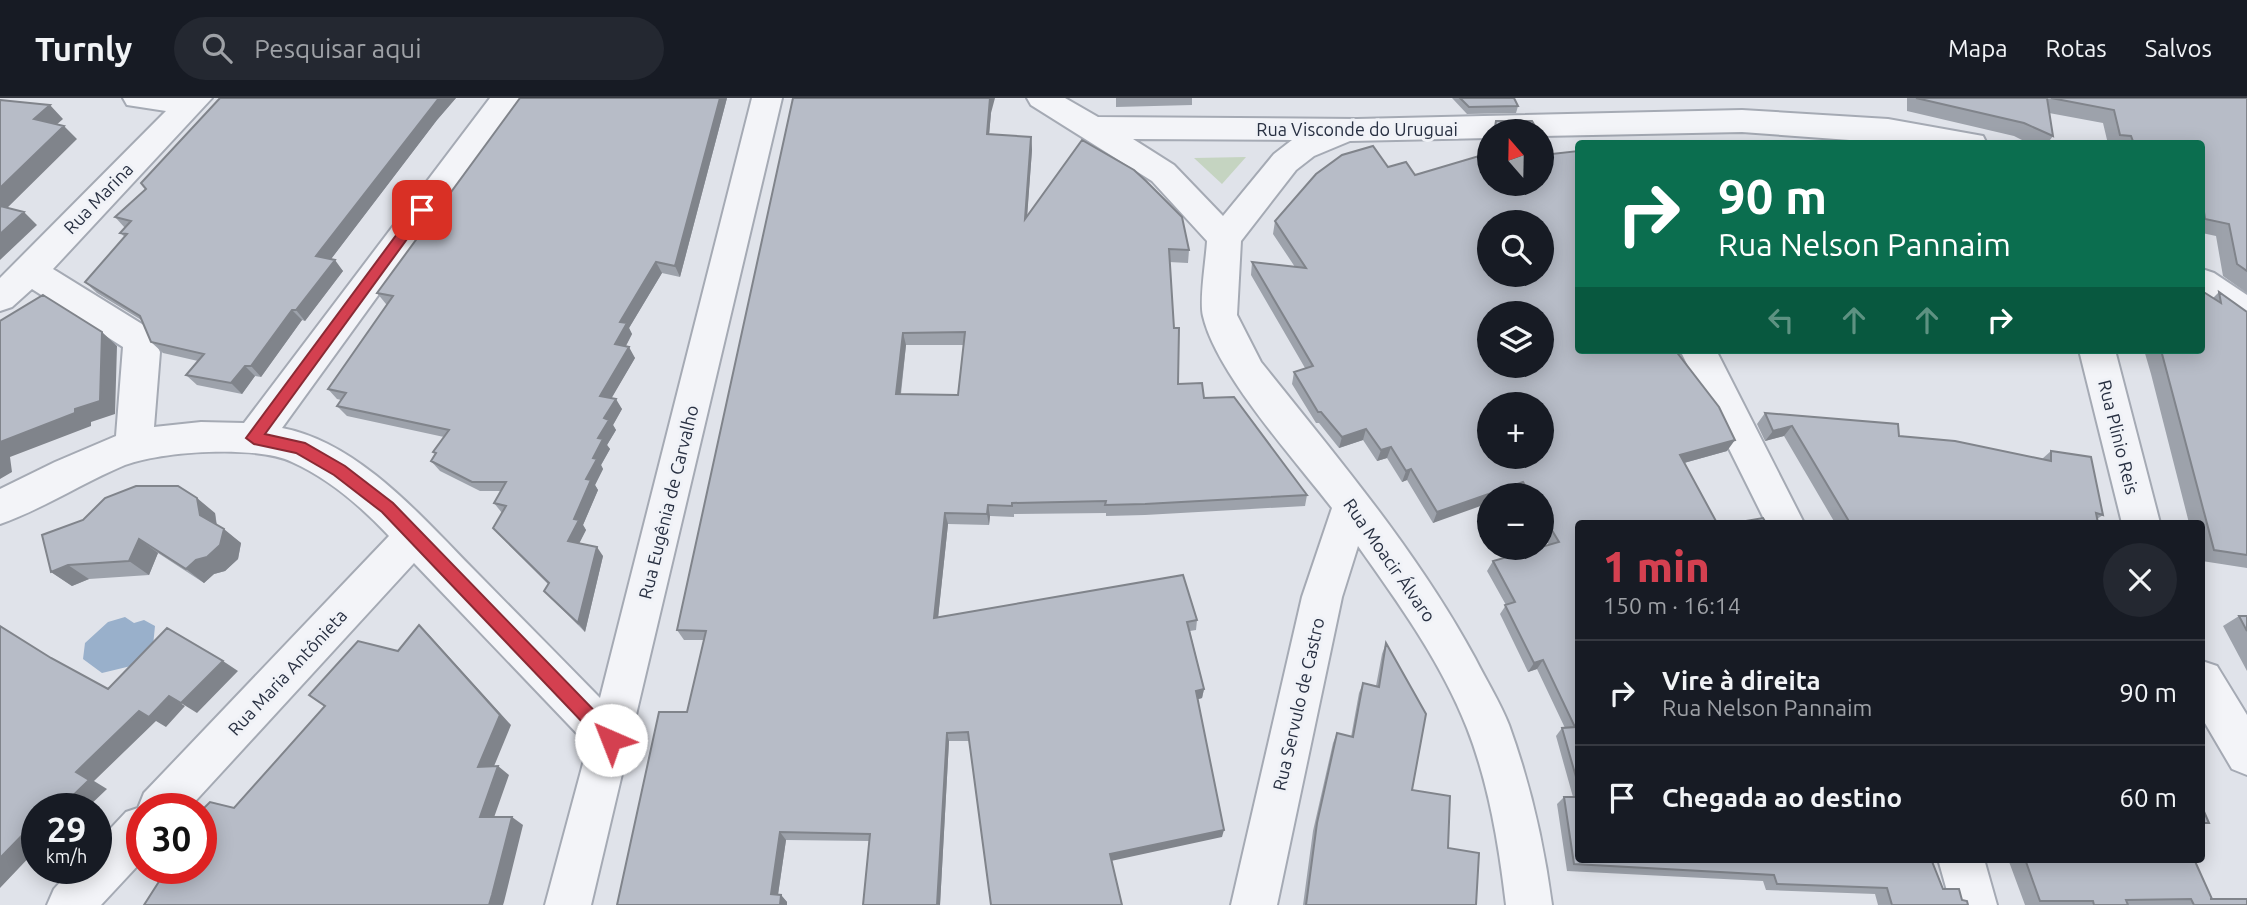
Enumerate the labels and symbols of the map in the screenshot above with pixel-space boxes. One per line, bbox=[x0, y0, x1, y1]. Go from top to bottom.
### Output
street label: Rua Visconde do Uruguai bbox=[1256, 119, 1458, 139]
north arrow bbox=[1477, 119, 1554, 196]
street label: Rua Marina bbox=[59, 159, 137, 237]
pin bbox=[392, 180, 452, 240]
street label: Rua Plinio Reis bbox=[2095, 378, 2143, 497]
street label: Rua Eugênia de Carvalho bbox=[634, 403, 702, 601]
street label: Rua Moacir Álvaro bbox=[1340, 494, 1441, 625]
street label: Rua Maria Antônieta bbox=[224, 605, 350, 739]
street label: Rua Servulo de Castro bbox=[1268, 616, 1328, 792]
position arrow bbox=[574, 703, 648, 777]
speed limit sign: 30 bbox=[126, 793, 217, 884]

